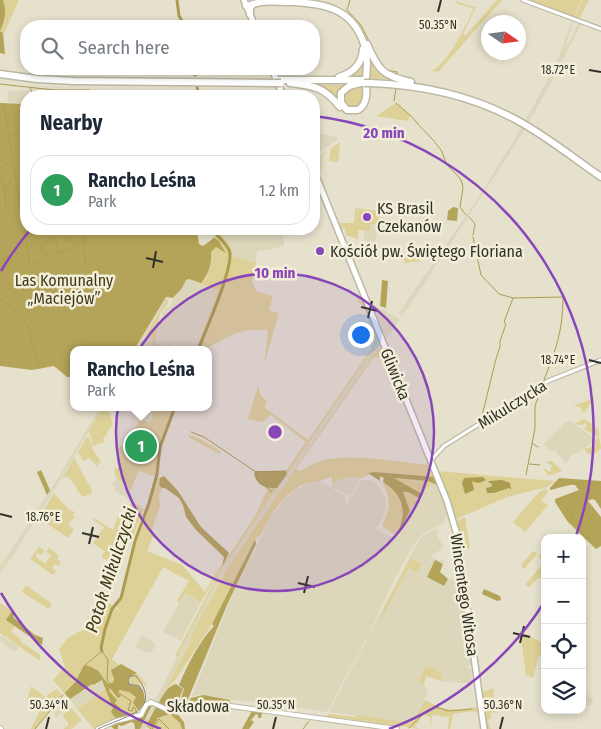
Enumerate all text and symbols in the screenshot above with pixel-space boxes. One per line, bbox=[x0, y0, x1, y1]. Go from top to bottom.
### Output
north arrow bbox=[481, 15, 526, 60]
text: 50.35°N bbox=[419, 18, 457, 32]
search box bbox=[20, 20, 320, 75]
icon: search bbox=[38, 34, 66, 62]
text: Search here bbox=[78, 36, 170, 59]
text: 18.72°E bbox=[541, 63, 576, 77]
text: Nearby bbox=[40, 110, 102, 136]
text: 20 min bbox=[362, 124, 405, 142]
text: Rancho Leśna bbox=[88, 169, 196, 192]
text: 1 bbox=[54, 181, 60, 200]
text: 1.2 km bbox=[259, 181, 299, 200]
text: Park bbox=[88, 192, 116, 211]
place label: KS Brasil Czekanów bbox=[377, 199, 442, 236]
marker: KS Brasil Czekanów bbox=[361, 211, 373, 223]
place label: Kościół pw. Świętego Floriana bbox=[330, 242, 523, 261]
marker: Kościół pw. Świętego Floriana bbox=[314, 245, 326, 257]
text: 10 min bbox=[255, 264, 296, 282]
park label: Las Komunalny „Maciejów” bbox=[15, 271, 114, 308]
your location bbox=[348, 322, 374, 348]
popup bbox=[70, 346, 212, 411]
street label: Gliwicka bbox=[377, 346, 414, 403]
text: 18.74°E bbox=[541, 353, 576, 367]
text: Rancho Leśna bbox=[87, 358, 195, 381]
street label: Mikulczycka bbox=[474, 376, 550, 433]
text: Park bbox=[87, 381, 115, 400]
centre of rings bbox=[266, 423, 284, 441]
pin: 1 bbox=[125, 427, 157, 465]
water label: Potok Mikulczycki bbox=[80, 504, 142, 635]
text: 18.76°E bbox=[26, 510, 61, 524]
street label: Wincentego Witosa bbox=[446, 533, 483, 658]
map controls bbox=[541, 534, 586, 714]
button: + bbox=[541, 534, 586, 579]
button: − bbox=[541, 579, 586, 624]
button: locate bbox=[541, 624, 586, 669]
button: layers bbox=[541, 669, 586, 714]
street label: Składowa bbox=[167, 697, 229, 716]
text: 50.34°N bbox=[30, 698, 68, 712]
text: 50.35°N bbox=[257, 698, 295, 712]
text: 50.36°N bbox=[484, 698, 522, 712]

